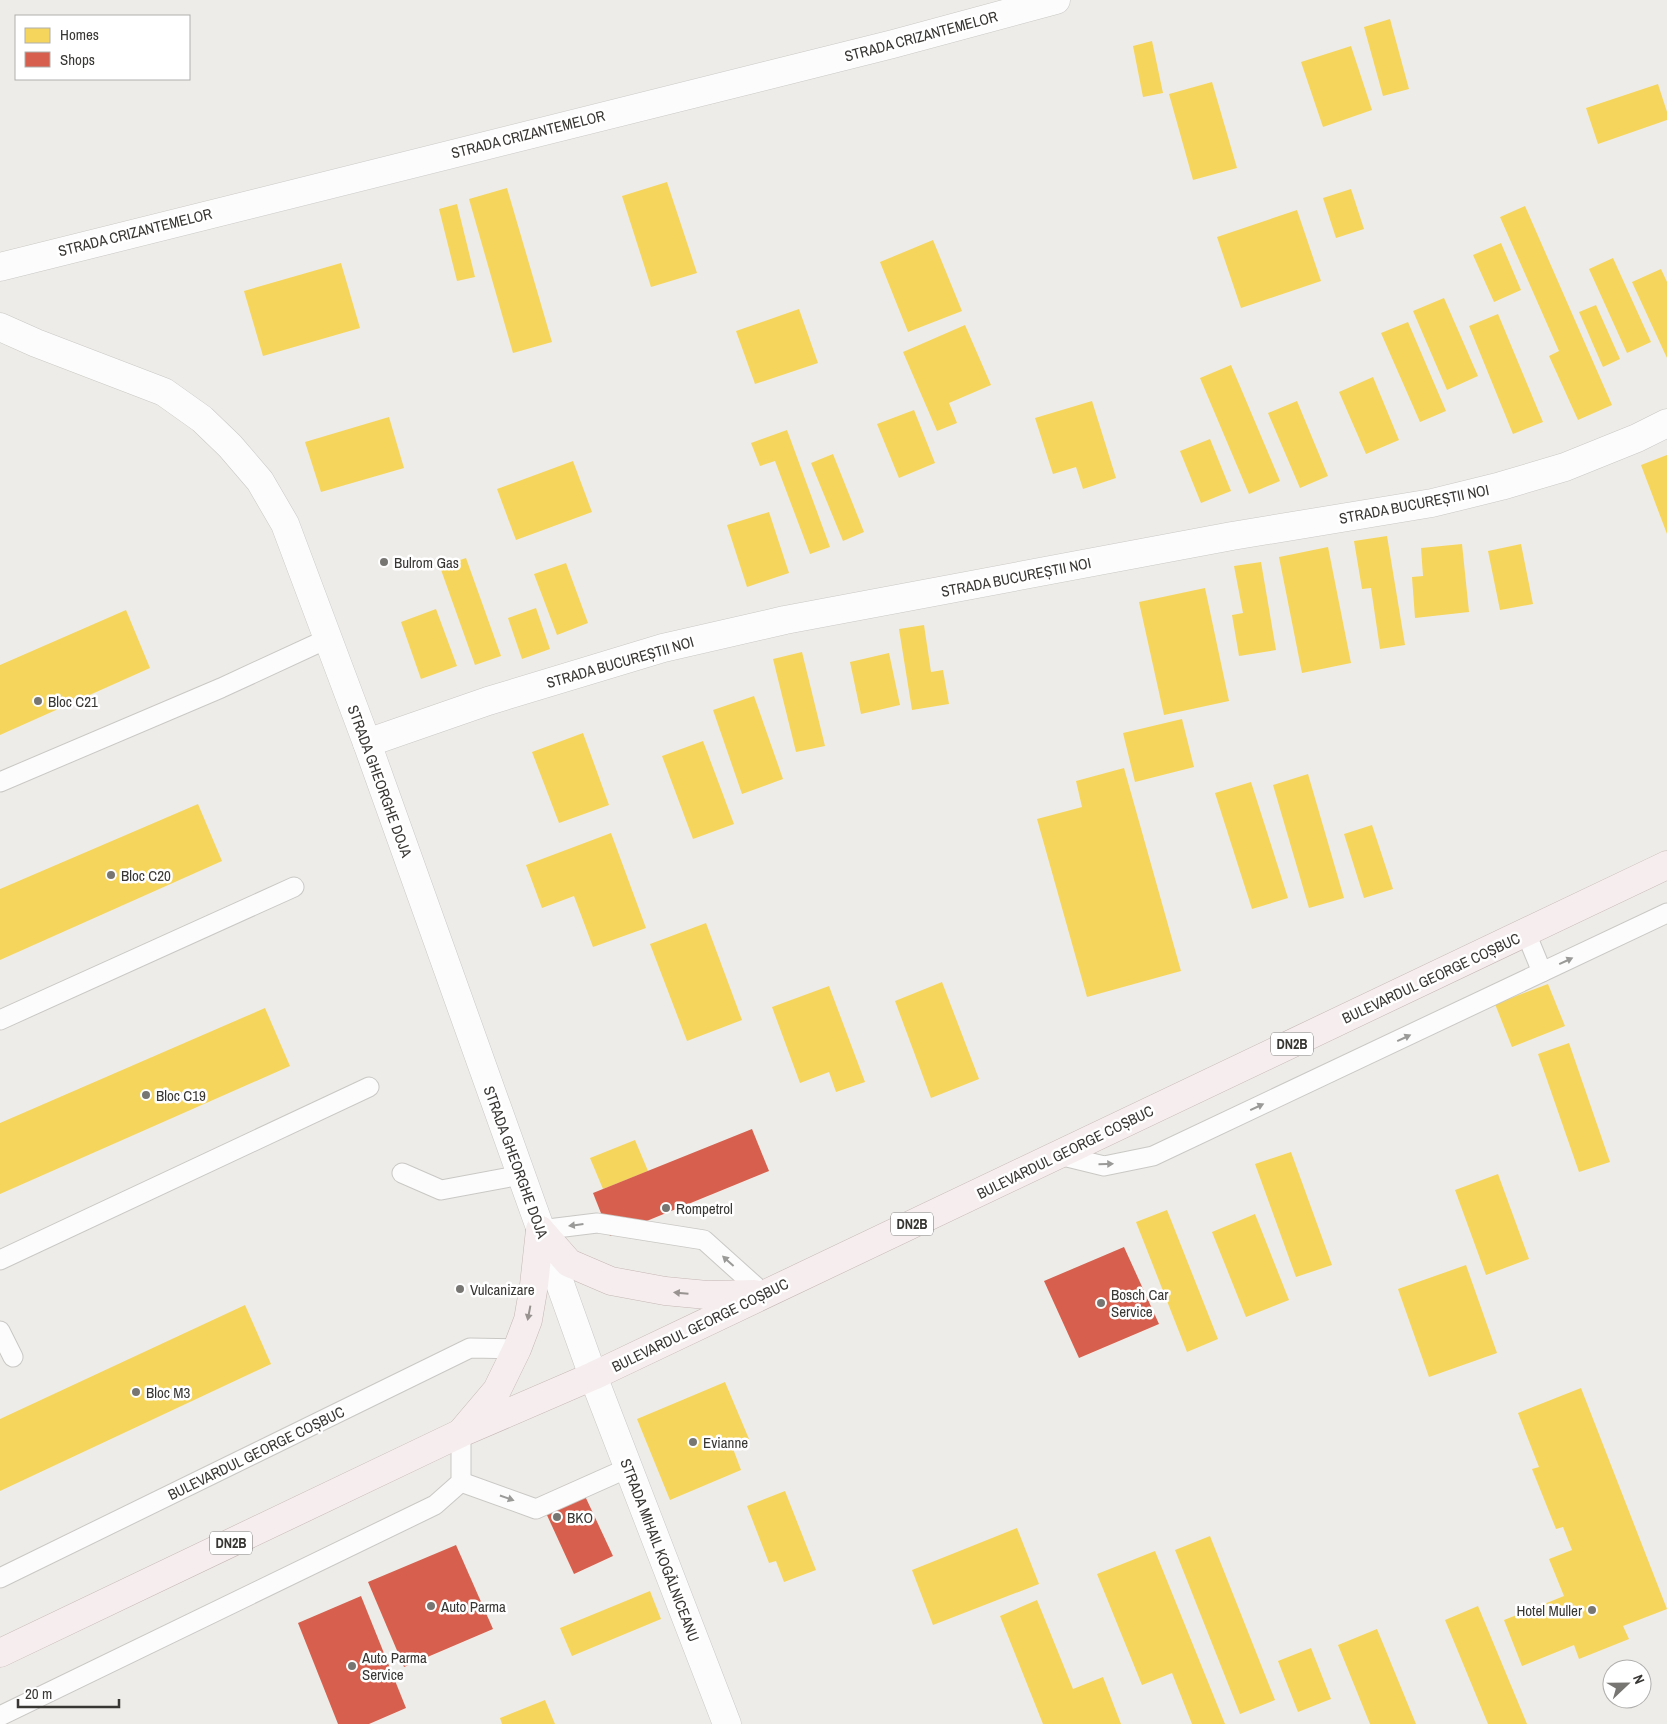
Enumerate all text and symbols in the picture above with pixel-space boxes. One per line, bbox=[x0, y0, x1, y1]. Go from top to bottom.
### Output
street label: STRADA CRIZANTEMELOR bbox=[842, 5, 1000, 67]
legend bbox=[15, 15, 190, 80]
text: Homes bbox=[60, 24, 99, 45]
text: Shops bbox=[60, 49, 95, 70]
street label: STRADA CRIZANTEMELOR bbox=[449, 105, 607, 163]
street label: STRADA CRIZANTEMELOR bbox=[56, 203, 214, 261]
street label: STRADA BUCUREȘTII NOI bbox=[1337, 479, 1491, 529]
place label: Bulrom Gas bbox=[394, 552, 459, 573]
street label: STRADA BUCUREȘTII NOI bbox=[939, 552, 1093, 602]
marker: Bulrom Gas bbox=[378, 556, 390, 568]
street label: STRADA BUCUREȘTII NOI bbox=[544, 631, 696, 693]
place label: Bloc C21 bbox=[48, 691, 98, 712]
marker: Bloc C21 bbox=[32, 695, 44, 707]
street label: STRADA GHEORGHE DOJA bbox=[343, 702, 418, 861]
place label: Bloc C20 bbox=[121, 865, 171, 886]
marker: Bloc C20 bbox=[105, 869, 117, 881]
street label: BULEVARDUL GEORGE COȘBUC bbox=[1339, 927, 1524, 1029]
one-way arrow bbox=[1559, 956, 1573, 964]
road number: DN2B bbox=[1271, 1032, 1313, 1056]
one-way arrow bbox=[1396, 1033, 1411, 1042]
street label: STRADA GHEORGHE DOJA bbox=[479, 1083, 554, 1242]
place label: Bloc C19 bbox=[156, 1085, 206, 1106]
marker: Bloc C19 bbox=[140, 1089, 152, 1101]
street label: BULEVARDUL GEORGE COȘBUC bbox=[973, 1100, 1157, 1204]
one-way arrow bbox=[1250, 1103, 1264, 1111]
one-way arrow bbox=[1099, 1160, 1115, 1168]
place label: Rompetrol bbox=[676, 1198, 733, 1219]
marker: Rompetrol bbox=[660, 1202, 672, 1214]
road number: DN2B bbox=[891, 1212, 933, 1236]
one-way arrow bbox=[567, 1222, 583, 1230]
one-way arrow bbox=[723, 1255, 735, 1267]
street label: BULEVARDUL GEORGE COȘBUC bbox=[608, 1273, 792, 1377]
place label: Vulcanizare bbox=[470, 1279, 535, 1300]
marker: Vulcanizare bbox=[454, 1283, 466, 1295]
place label: Bosch Car Service bbox=[1111, 1284, 1168, 1322]
one-way arrow bbox=[672, 1289, 688, 1297]
marker: Bosch Car Service bbox=[1095, 1297, 1107, 1309]
one-way arrow bbox=[525, 1305, 533, 1320]
place label: Bloc M3 bbox=[146, 1382, 191, 1403]
marker: Bloc M3 bbox=[130, 1386, 142, 1398]
street label: BULEVARDUL GEORGE COȘBUC bbox=[164, 1401, 348, 1505]
place label: Evianne bbox=[703, 1432, 748, 1453]
marker: Evianne bbox=[687, 1436, 699, 1448]
street label: STRADA MIHAIL KOGĂLNICEANU bbox=[615, 1456, 705, 1644]
one-way arrow bbox=[500, 1495, 515, 1502]
place label: BKO bbox=[567, 1507, 593, 1528]
marker: BKO bbox=[551, 1511, 563, 1523]
road number: DN2B bbox=[210, 1532, 252, 1555]
place label: Auto Parma bbox=[440, 1596, 506, 1617]
marker: Auto Parma bbox=[425, 1600, 437, 1612]
place label: Hotel Muller bbox=[1516, 1600, 1582, 1621]
marker: Hotel Muller bbox=[1586, 1604, 1598, 1616]
place label: Auto Parma Service bbox=[361, 1647, 427, 1685]
north arrow bbox=[1602, 1659, 1652, 1709]
marker: Auto Parma Service bbox=[346, 1660, 358, 1672]
text: N bbox=[1629, 1672, 1649, 1686]
scale bar bbox=[18, 1676, 119, 1708]
text: 20 m bbox=[25, 1683, 52, 1704]

